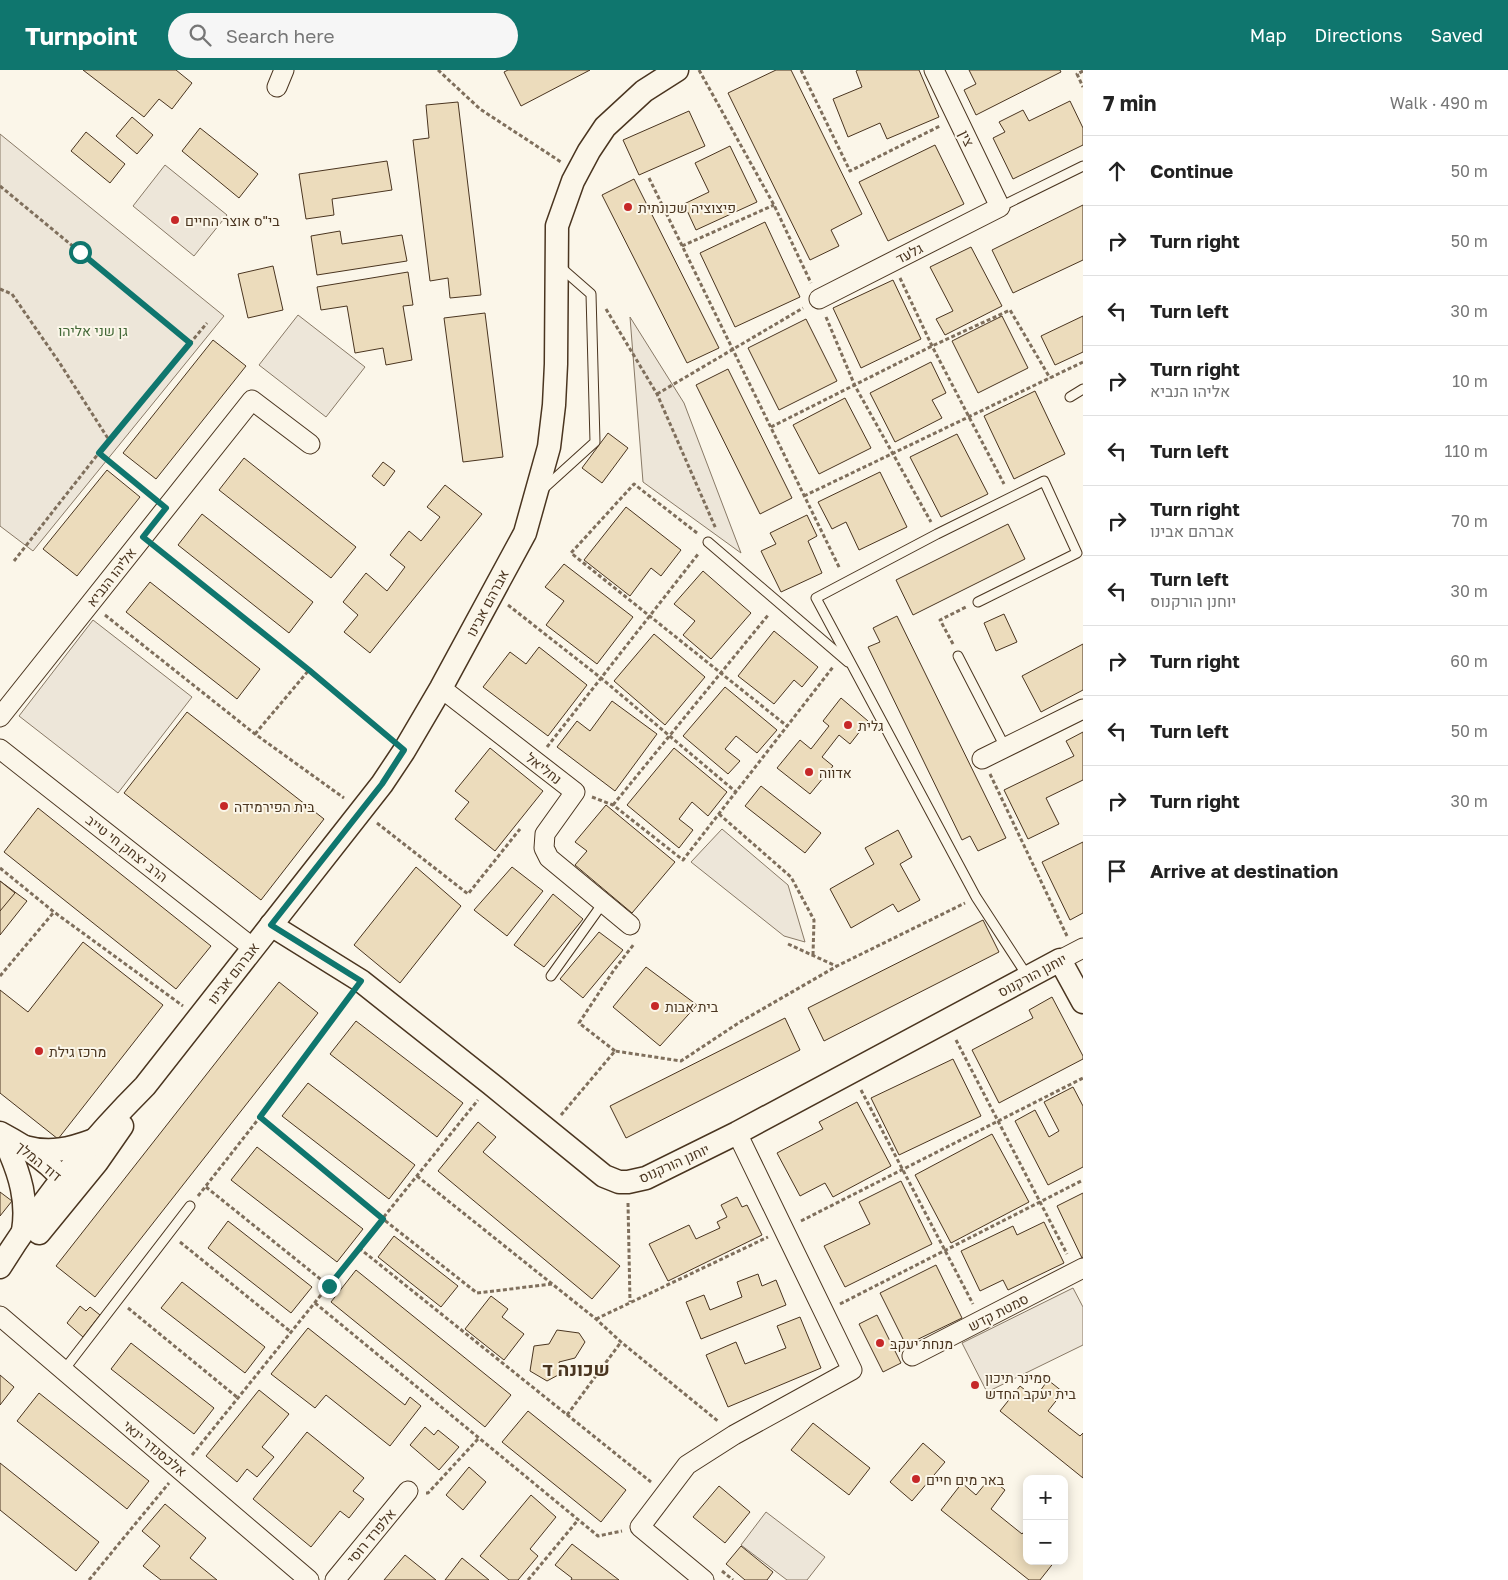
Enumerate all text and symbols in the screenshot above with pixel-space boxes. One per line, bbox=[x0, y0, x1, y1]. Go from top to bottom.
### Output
search box bbox=[168, 13, 518, 58]
text: Turnpoint bbox=[25, 21, 138, 50]
icon: search bbox=[186, 21, 214, 49]
text: Search here bbox=[226, 24, 335, 47]
text: Map bbox=[1250, 24, 1286, 46]
text: Directions bbox=[1314, 24, 1402, 46]
text: Saved bbox=[1430, 24, 1483, 46]
text: 7 min bbox=[1103, 90, 1157, 116]
text: Walk · 490 m bbox=[1390, 93, 1488, 113]
street label: צין bbox=[956, 127, 978, 149]
icon: ahead bbox=[1103, 157, 1131, 185]
text: Continue bbox=[1150, 159, 1233, 182]
text: 50 m bbox=[1451, 161, 1488, 181]
place label: פיצוציה שכונתית bbox=[638, 199, 736, 216]
marker: פיצוציה שכונתית bbox=[622, 201, 634, 213]
place label: בי"ס אוצר החיים bbox=[185, 212, 280, 229]
marker: בי"ס אוצר החיים bbox=[169, 214, 181, 226]
icon: right bbox=[1103, 227, 1131, 255]
text: Turn right bbox=[1150, 229, 1240, 252]
text: 50 m bbox=[1451, 231, 1488, 251]
street label: גלעד bbox=[893, 239, 925, 267]
route start bbox=[69, 241, 92, 264]
icon: left bbox=[1103, 297, 1131, 325]
text: Turn left bbox=[1150, 299, 1229, 322]
text: 30 m bbox=[1451, 301, 1488, 321]
park label: גן שני אליהו bbox=[58, 322, 128, 339]
text: Turn right bbox=[1150, 357, 1240, 380]
icon: right bbox=[1103, 367, 1131, 395]
text: 10 m bbox=[1452, 371, 1488, 391]
text: אליהו הנביא bbox=[1150, 381, 1230, 401]
icon: left bbox=[1103, 437, 1131, 465]
text: Turn left bbox=[1150, 439, 1229, 462]
text: 110 m bbox=[1444, 441, 1488, 461]
text: Turn right bbox=[1150, 497, 1240, 520]
icon: right bbox=[1103, 507, 1131, 535]
text: 70 m bbox=[1451, 511, 1488, 531]
text: אברהם אבינו bbox=[1150, 521, 1234, 541]
street label: אליהו הנביא bbox=[83, 544, 139, 610]
street label: אברהם אבינו bbox=[462, 566, 512, 640]
text: Turn left bbox=[1150, 567, 1229, 590]
icon: left bbox=[1103, 577, 1131, 605]
text: 30 m bbox=[1451, 581, 1488, 601]
text: יוחנן הורקנוס bbox=[1150, 591, 1236, 611]
icon: right bbox=[1103, 647, 1131, 675]
text: Turn right bbox=[1150, 649, 1240, 672]
text: 60 m bbox=[1450, 651, 1488, 671]
place label: גלית bbox=[858, 717, 884, 734]
icon: left bbox=[1103, 717, 1131, 745]
marker: גלית bbox=[842, 719, 854, 731]
text: Turn left bbox=[1150, 719, 1229, 742]
text: 50 m bbox=[1451, 721, 1488, 741]
street label: נחליאל bbox=[523, 749, 565, 787]
place label: אדווה bbox=[819, 764, 852, 781]
marker: אדווה bbox=[803, 766, 815, 778]
icon: right bbox=[1103, 787, 1131, 815]
text: Turn right bbox=[1150, 789, 1240, 812]
text: 30 m bbox=[1451, 791, 1488, 811]
place label: בית הפירמידה bbox=[234, 798, 315, 815]
marker: בית הפירמידה bbox=[218, 800, 230, 812]
street label: הרב יצחק חי טייב bbox=[83, 811, 171, 885]
icon: arrive bbox=[1103, 857, 1131, 885]
text: Arrive at destination bbox=[1150, 859, 1338, 882]
street label: אברהם אבינו bbox=[204, 939, 262, 1007]
street label: יוחנן הורקנוס bbox=[995, 950, 1069, 1000]
place label: בית אבות bbox=[665, 998, 719, 1015]
marker: בית אבות bbox=[649, 1000, 661, 1012]
place label: מרכז גילת bbox=[49, 1043, 106, 1060]
marker: מרכז גילת bbox=[33, 1045, 45, 1057]
street label: דוד המלך bbox=[13, 1138, 65, 1184]
street label: יוחנן הורקנוס bbox=[636, 1140, 712, 1186]
route end bbox=[318, 1275, 341, 1298]
street label: סמטת קדש bbox=[965, 1289, 1031, 1335]
place label: מנחת יעקב bbox=[890, 1335, 953, 1352]
marker: מנחת יעקב bbox=[874, 1337, 886, 1349]
district label: שכונה ד bbox=[542, 1357, 610, 1380]
place label: סמינר תיכון בית יעקב החדש bbox=[985, 1369, 1077, 1402]
marker: סמינר תיכון בית יעקב החדש bbox=[969, 1379, 981, 1391]
street label: אלכסנדר ינאי bbox=[120, 1416, 190, 1480]
place label: באר מים חיים bbox=[926, 1471, 1005, 1488]
marker: באר מים חיים bbox=[910, 1473, 922, 1485]
map controls bbox=[1023, 1475, 1068, 1565]
button: + bbox=[1023, 1475, 1068, 1520]
street label: אלפרד רוסי bbox=[343, 1505, 399, 1567]
button: − bbox=[1023, 1520, 1068, 1565]

